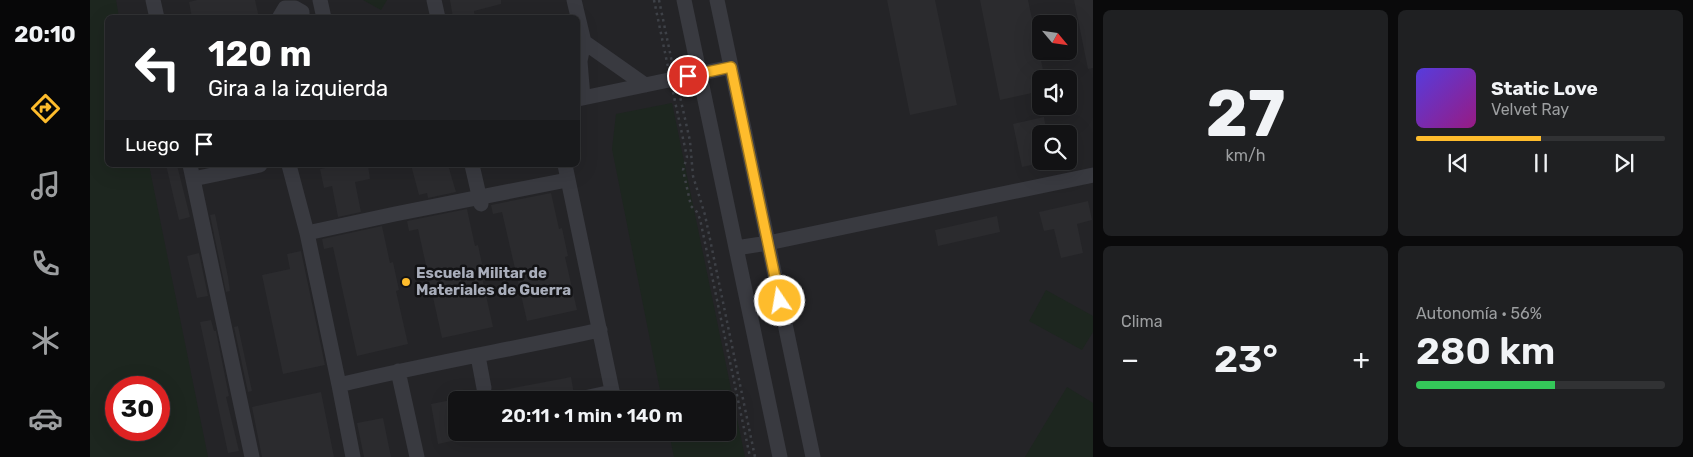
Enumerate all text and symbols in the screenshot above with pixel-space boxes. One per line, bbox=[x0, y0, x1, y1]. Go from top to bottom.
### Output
north arrow bbox=[1032, 15, 1078, 60]
map controls bbox=[1032, 15, 1077, 170]
text: 20:10 bbox=[14, 21, 76, 48]
text: 120 m bbox=[208, 33, 311, 75]
icon: left bbox=[125, 35, 190, 100]
pin bbox=[667, 55, 709, 97]
icon: arrive bbox=[674, 62, 702, 90]
button: sound bbox=[1032, 70, 1077, 115]
text: Gira a la izquierda bbox=[208, 75, 388, 102]
text: 27 bbox=[1206, 75, 1285, 152]
text: Static Love bbox=[1491, 77, 1598, 100]
icon: directions bbox=[28, 91, 63, 126]
text: Velvet Ray bbox=[1491, 100, 1569, 119]
button: search bbox=[1032, 125, 1077, 170]
icon: arrive bbox=[190, 130, 218, 158]
text: Luego bbox=[125, 133, 180, 156]
text: km/h bbox=[1226, 146, 1265, 165]
icon: previous bbox=[1444, 149, 1472, 177]
icon: pause bbox=[1527, 149, 1555, 177]
icon: next bbox=[1610, 149, 1638, 177]
icon: music bbox=[28, 168, 63, 203]
icon: phone bbox=[28, 246, 63, 281]
place label: Escuela Militar de Materiales de Guerra bbox=[416, 264, 571, 299]
position arrow bbox=[753, 274, 805, 326]
marker: Escuela Militar de Materiales de Guerra bbox=[400, 276, 412, 288]
text: Autonomía · 56% bbox=[1416, 304, 1542, 323]
text: Clima bbox=[1121, 312, 1162, 331]
icon: climate bbox=[28, 323, 63, 358]
text: 280 km bbox=[1416, 328, 1555, 374]
text: 23° bbox=[1214, 336, 1278, 382]
text: − bbox=[1121, 343, 1139, 376]
text: + bbox=[1353, 343, 1370, 376]
speed limit sign: 30 bbox=[105, 376, 170, 441]
icon: car bbox=[28, 401, 63, 436]
text: 20:11 · 1 min · 140 m bbox=[501, 404, 683, 427]

